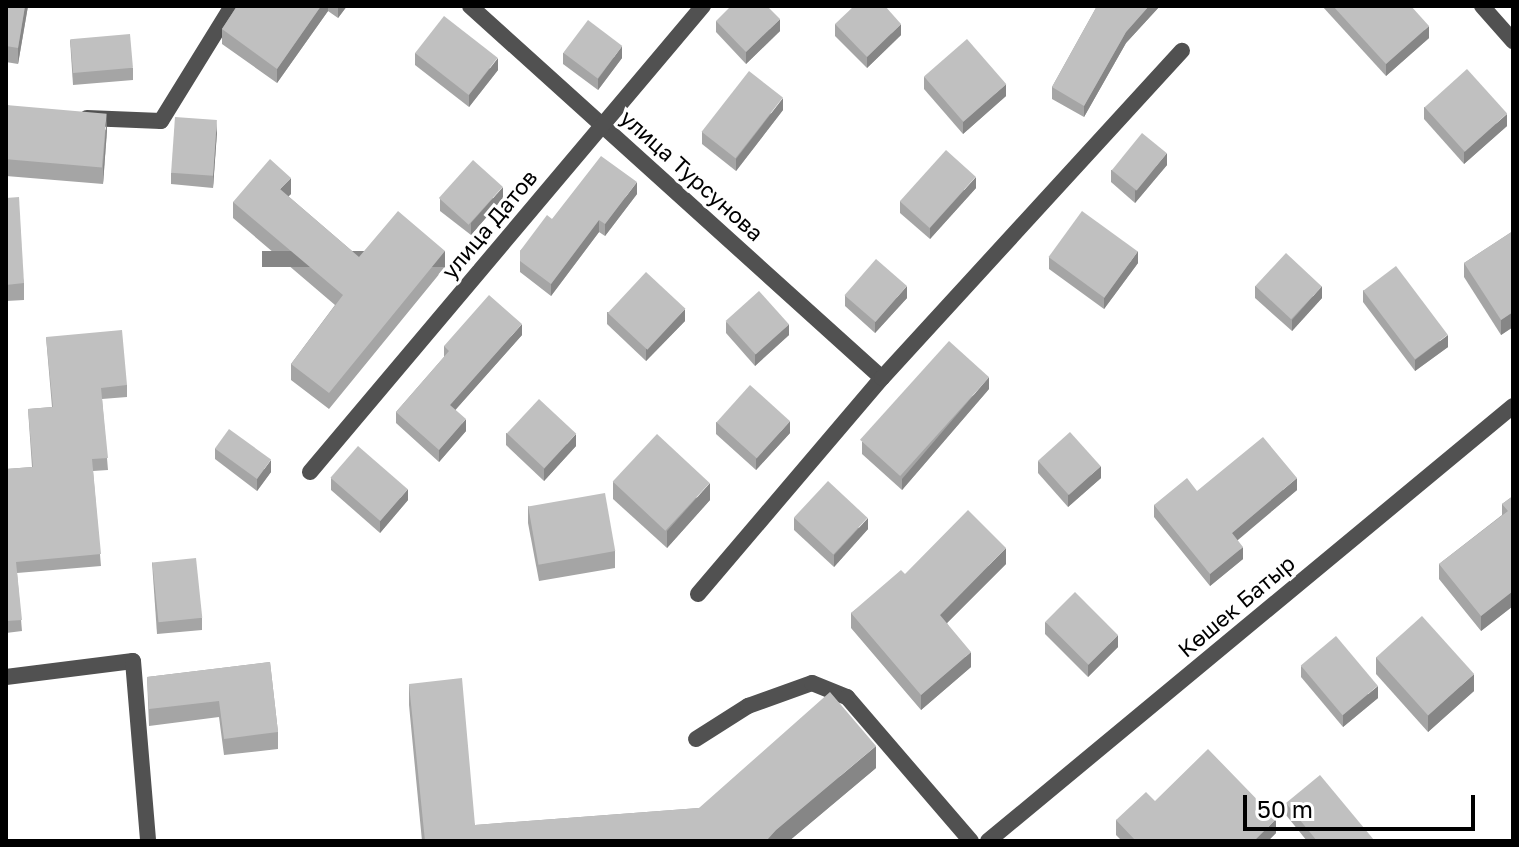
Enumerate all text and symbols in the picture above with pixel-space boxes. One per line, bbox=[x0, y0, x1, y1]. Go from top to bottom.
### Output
street label: улица Турсунова bbox=[615, 104, 769, 246]
street label: улица Датов bbox=[436, 164, 542, 284]
street label: Көшек Батыр bbox=[1172, 550, 1300, 662]
scale bar bbox=[1247, 779, 1479, 829]
text: 50 m bbox=[1257, 794, 1313, 823]

